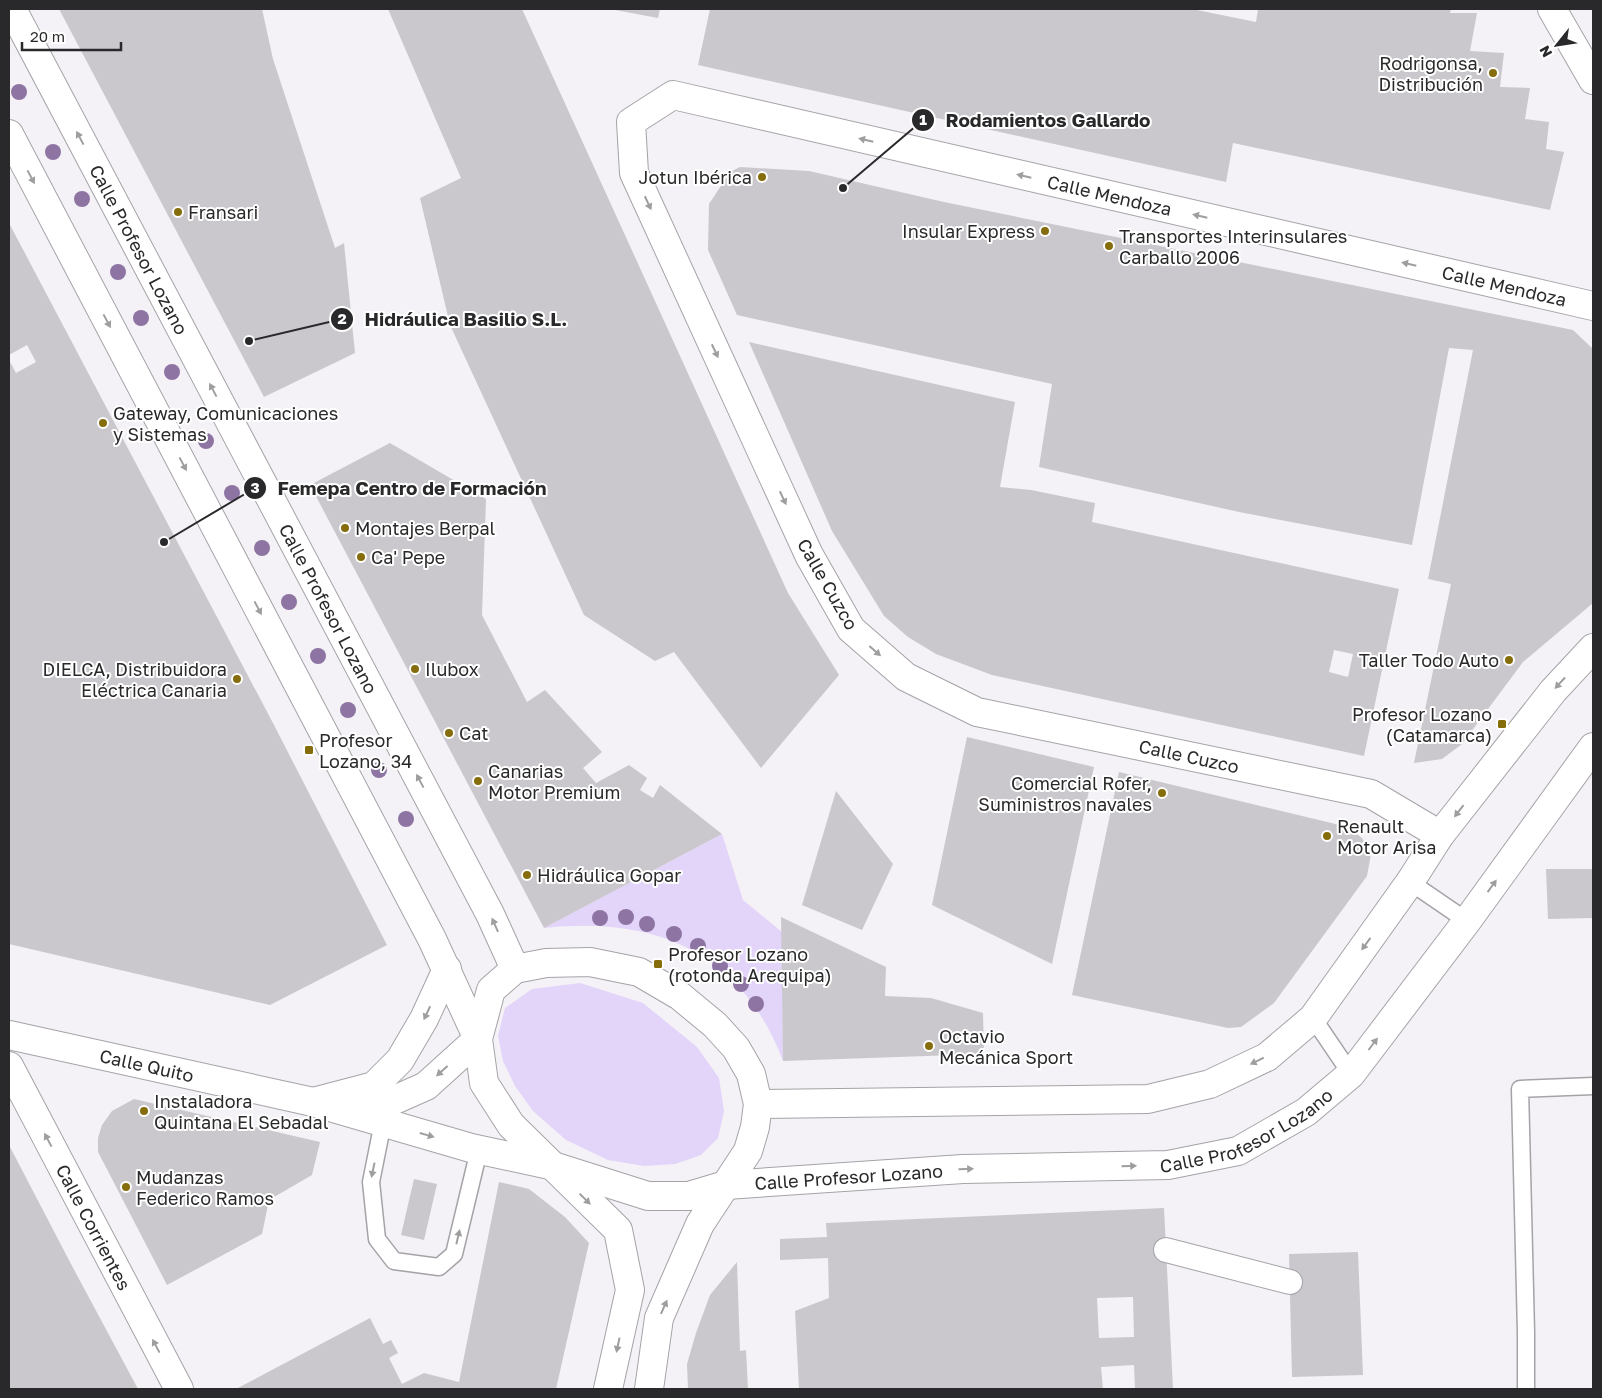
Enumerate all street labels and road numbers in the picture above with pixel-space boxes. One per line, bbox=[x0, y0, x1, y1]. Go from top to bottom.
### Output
street label: Calle Profesor Lozano bbox=[85, 161, 193, 338]
street label: Calle Mendoza bbox=[1045, 170, 1174, 220]
street label: Calle Mendoza bbox=[1440, 261, 1569, 311]
street label: Calle Profesor Lozano bbox=[275, 520, 382, 697]
street label: Calle Cuzco bbox=[793, 534, 863, 634]
street label: Calle Cuzco bbox=[1137, 735, 1241, 777]
street label: Calle Quito bbox=[98, 1044, 196, 1086]
street label: Calle Profesor Lozano bbox=[1160, 1084, 1337, 1176]
street label: Calle Profesor Lozano bbox=[754, 1159, 944, 1194]
street label: Calle Corrientes bbox=[52, 1160, 136, 1294]

